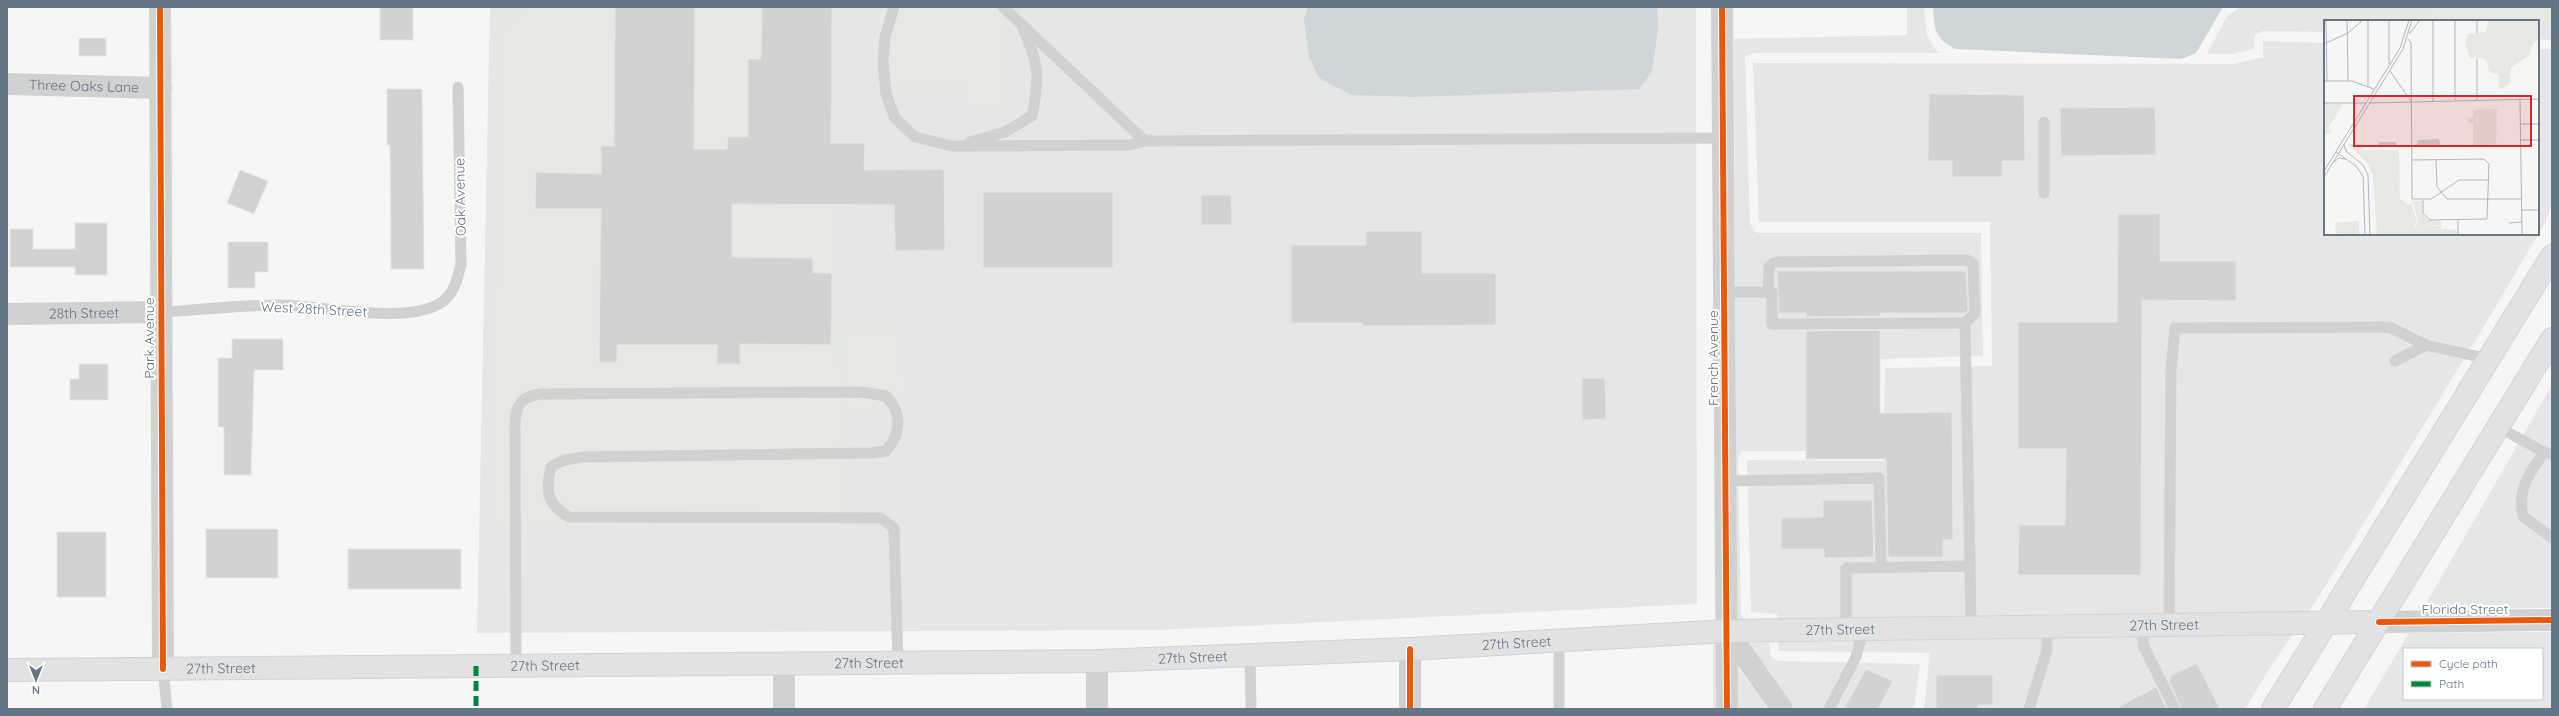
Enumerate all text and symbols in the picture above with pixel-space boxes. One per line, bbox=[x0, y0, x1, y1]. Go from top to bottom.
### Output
inset map bbox=[2324, 20, 2539, 235]
street label: Three Oaks Lane bbox=[29, 76, 139, 96]
street label: Oak Avenue bbox=[450, 158, 470, 236]
street label: Park Avenue bbox=[140, 297, 158, 379]
street label: West 28th Street bbox=[260, 297, 368, 321]
street label: 28th Street bbox=[49, 304, 119, 322]
street label: French Avenue bbox=[1704, 310, 1722, 406]
street label: Florida Street bbox=[2422, 600, 2509, 618]
street label: 27th Street bbox=[2129, 615, 2199, 634]
street label: 27th Street bbox=[1805, 620, 1875, 639]
street label: 27th Street bbox=[1481, 632, 1552, 654]
street label: 27th Street bbox=[1158, 647, 1228, 668]
legend bbox=[2403, 648, 2543, 700]
street label: 27th Street bbox=[834, 654, 904, 672]
street label: 27th Street bbox=[510, 656, 580, 675]
text: Cycle path bbox=[2439, 656, 2498, 671]
street label: 27th Street bbox=[186, 659, 256, 678]
north arrow bbox=[16, 660, 56, 700]
text: Path bbox=[2439, 676, 2464, 691]
text: N bbox=[32, 683, 40, 697]

